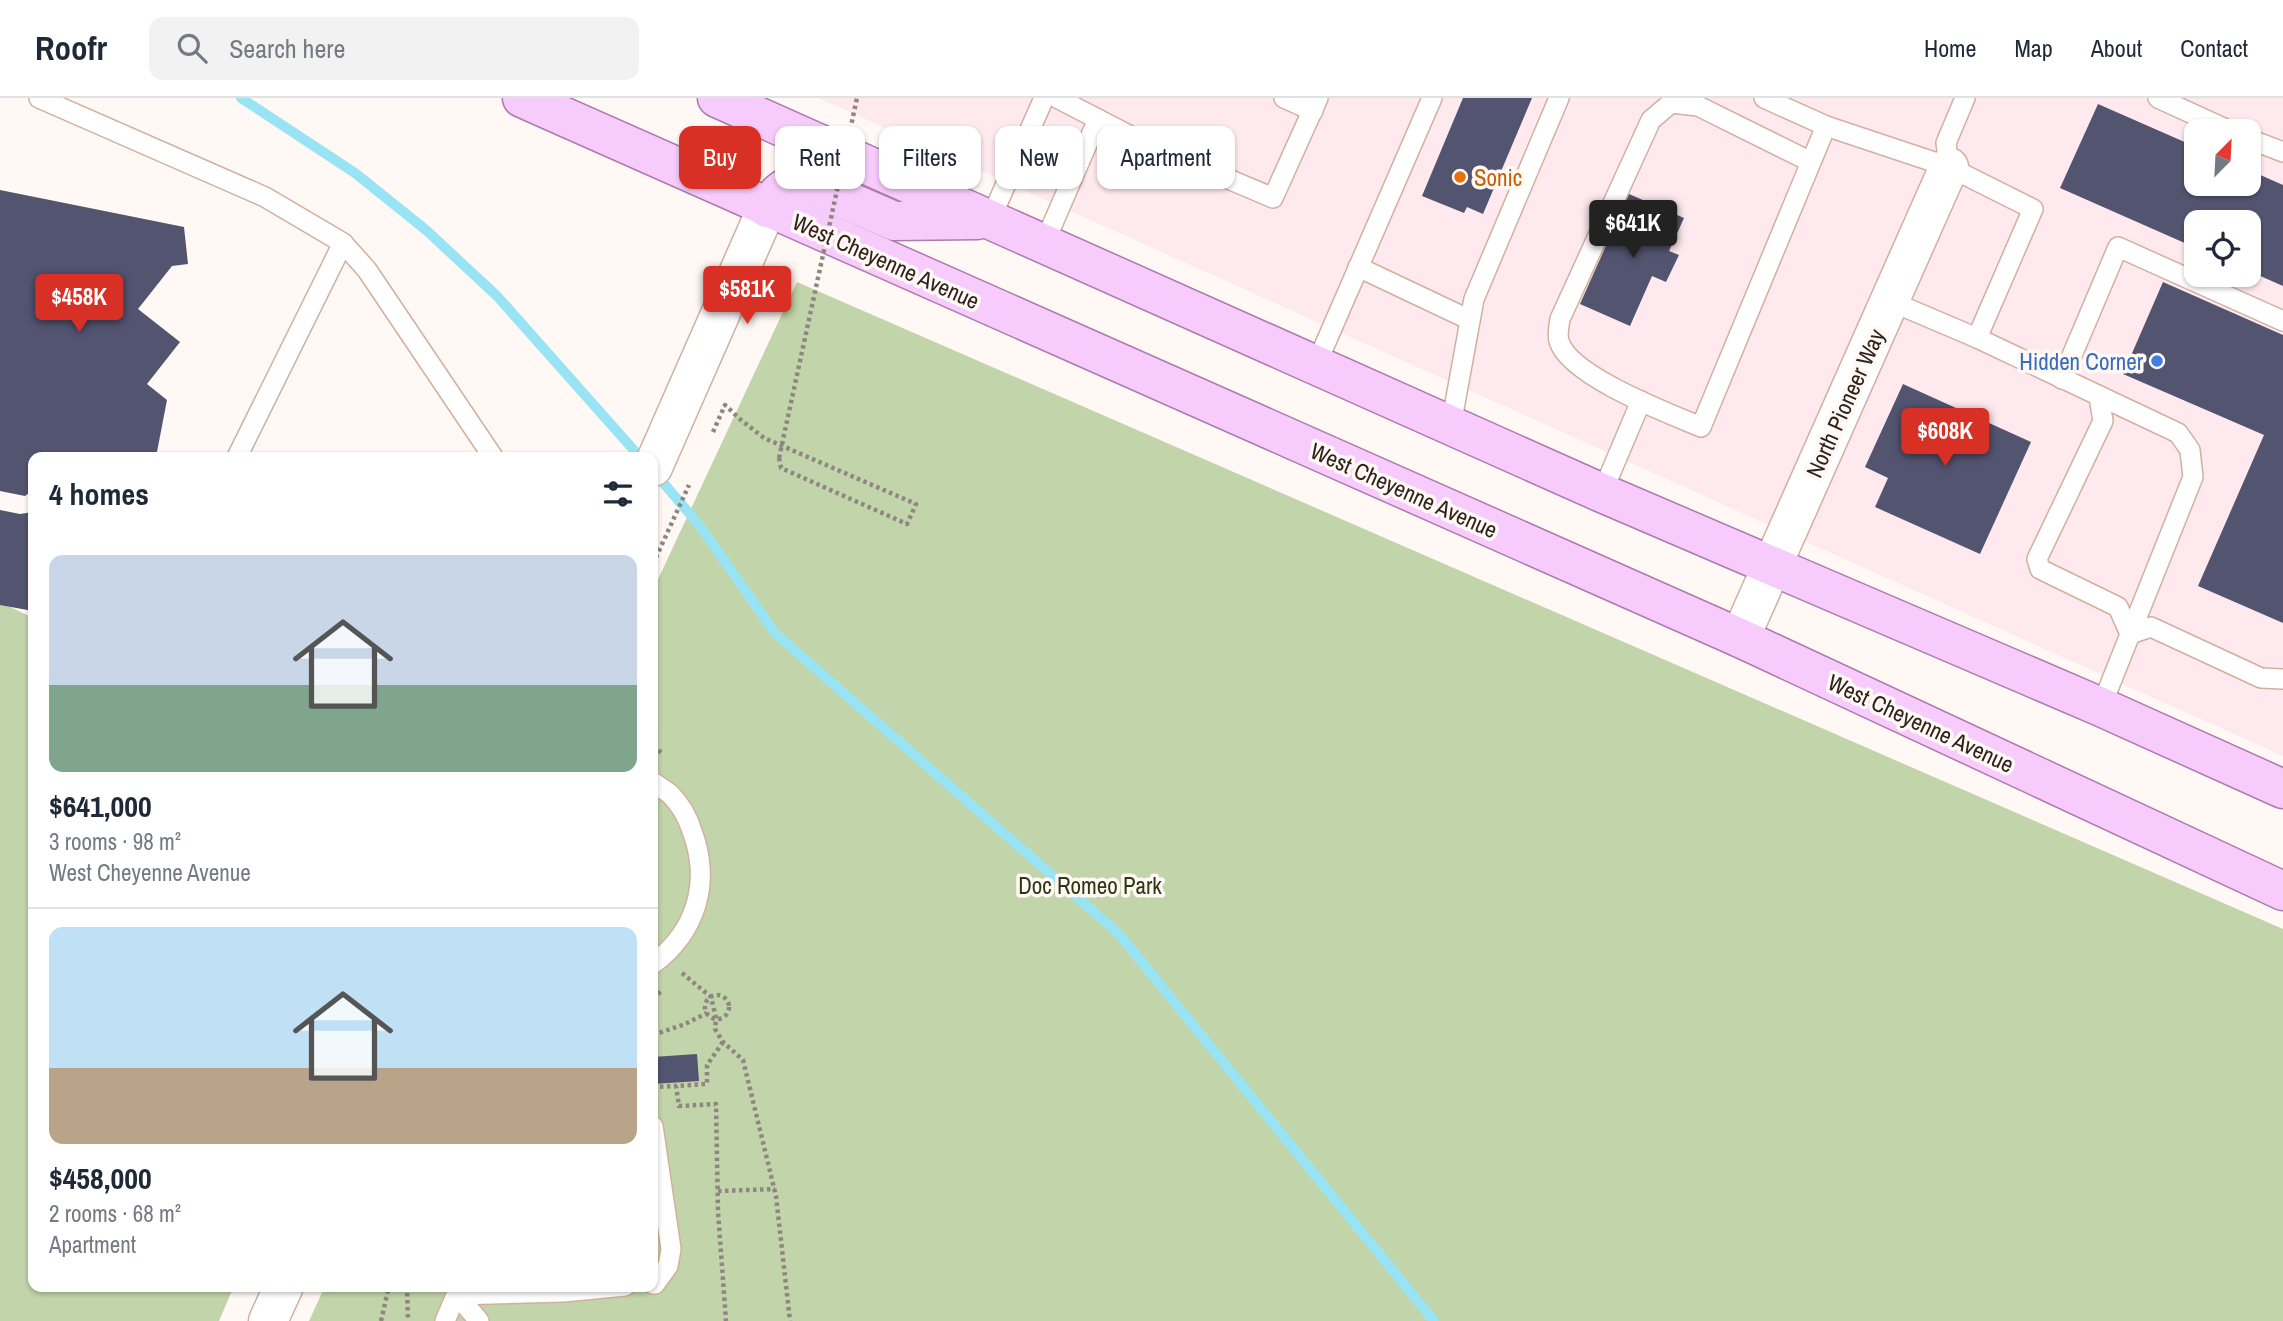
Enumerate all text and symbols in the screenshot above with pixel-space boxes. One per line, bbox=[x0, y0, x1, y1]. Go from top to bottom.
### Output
search box bbox=[149, 17, 639, 80]
text: Roofr bbox=[35, 26, 107, 70]
icon: search bbox=[173, 29, 211, 67]
text: Search here bbox=[229, 31, 345, 66]
text: Home bbox=[1924, 32, 1976, 64]
text: Map bbox=[2014, 32, 2053, 64]
text: About bbox=[2091, 32, 2142, 64]
text: Contact bbox=[2180, 32, 2248, 64]
north arrow bbox=[2184, 119, 2261, 196]
map controls bbox=[2184, 119, 2261, 287]
chip: Buy bbox=[679, 126, 761, 189]
chip: Rent bbox=[775, 126, 865, 189]
chip: Filters bbox=[879, 126, 981, 189]
chip: New bbox=[995, 126, 1083, 189]
chip: Apartment bbox=[1097, 126, 1235, 189]
place label: Sonic bbox=[1474, 162, 1522, 193]
marker: Sonic bbox=[1452, 169, 1468, 185]
pin: $641K bbox=[1584, 200, 1682, 260]
street label: West Cheyenne Avenue bbox=[788, 206, 984, 316]
text: $641K bbox=[1605, 207, 1661, 238]
button: locate bbox=[2184, 210, 2261, 287]
pin: $581K bbox=[698, 266, 796, 326]
text: $581K bbox=[719, 273, 775, 304]
pin: $458K bbox=[30, 274, 128, 334]
text: $458K bbox=[51, 281, 107, 312]
street label: North Pioneer Way bbox=[1798, 323, 1892, 482]
place label: Hidden Corner bbox=[2019, 346, 2144, 377]
marker: Hidden Corner bbox=[2149, 353, 2165, 369]
pin: $608K bbox=[1896, 408, 1994, 468]
text: $608K bbox=[1917, 415, 1973, 446]
street label: West Cheyenne Avenue bbox=[1306, 435, 1502, 545]
text: 4 homes bbox=[49, 474, 149, 514]
icon: filters bbox=[599, 475, 637, 513]
icon: home bbox=[280, 601, 406, 727]
street label: West Cheyenne Avenue bbox=[1823, 666, 2019, 780]
text: $641,000 bbox=[49, 786, 152, 826]
text: 3 rooms · 98 m² bbox=[49, 826, 181, 857]
text: West Cheyenne Avenue bbox=[49, 857, 251, 888]
park label: Doc Romeo Park bbox=[1018, 870, 1162, 901]
icon: home bbox=[280, 973, 406, 1099]
text: $458,000 bbox=[49, 1158, 152, 1198]
text: 2 rooms · 68 m² bbox=[49, 1198, 181, 1229]
text: Apartment bbox=[49, 1229, 136, 1260]

